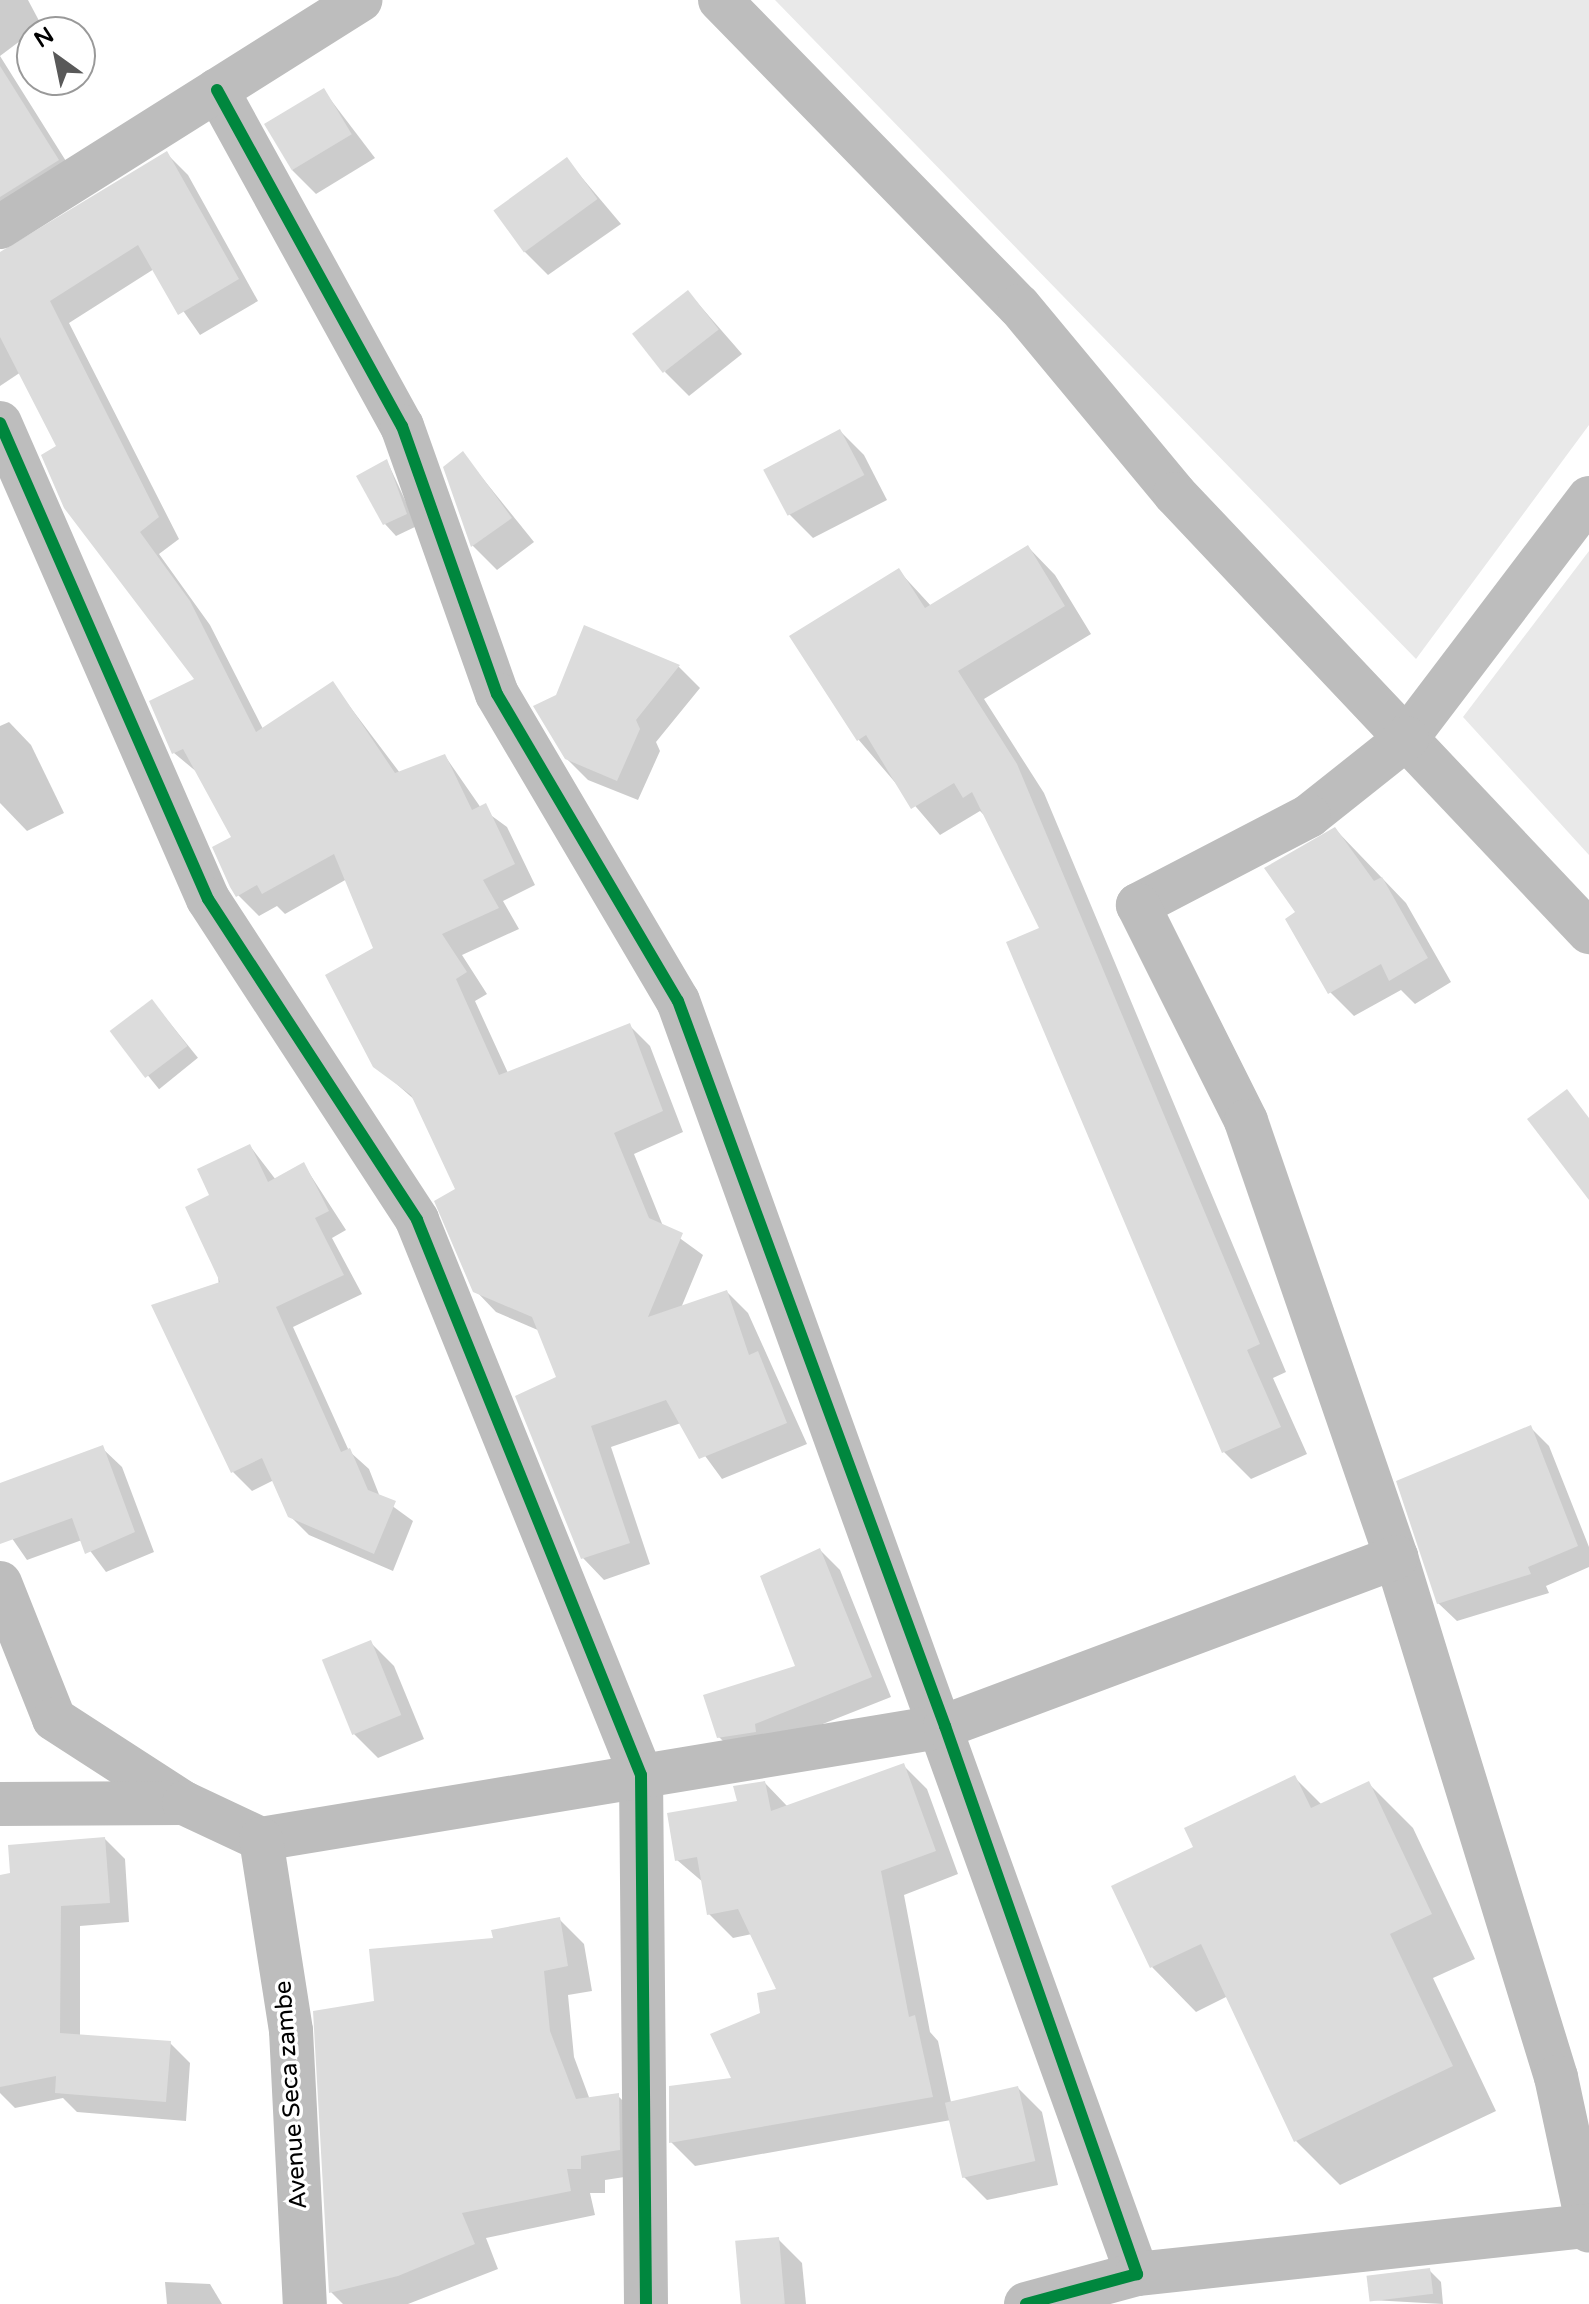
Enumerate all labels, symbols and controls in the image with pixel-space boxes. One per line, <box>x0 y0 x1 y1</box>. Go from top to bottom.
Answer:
north arrow <box>16 16 96 96</box>
text: N <box>30 22 59 53</box>
street label: Avenue Seca zambe <box>269 1980 313 2210</box>

